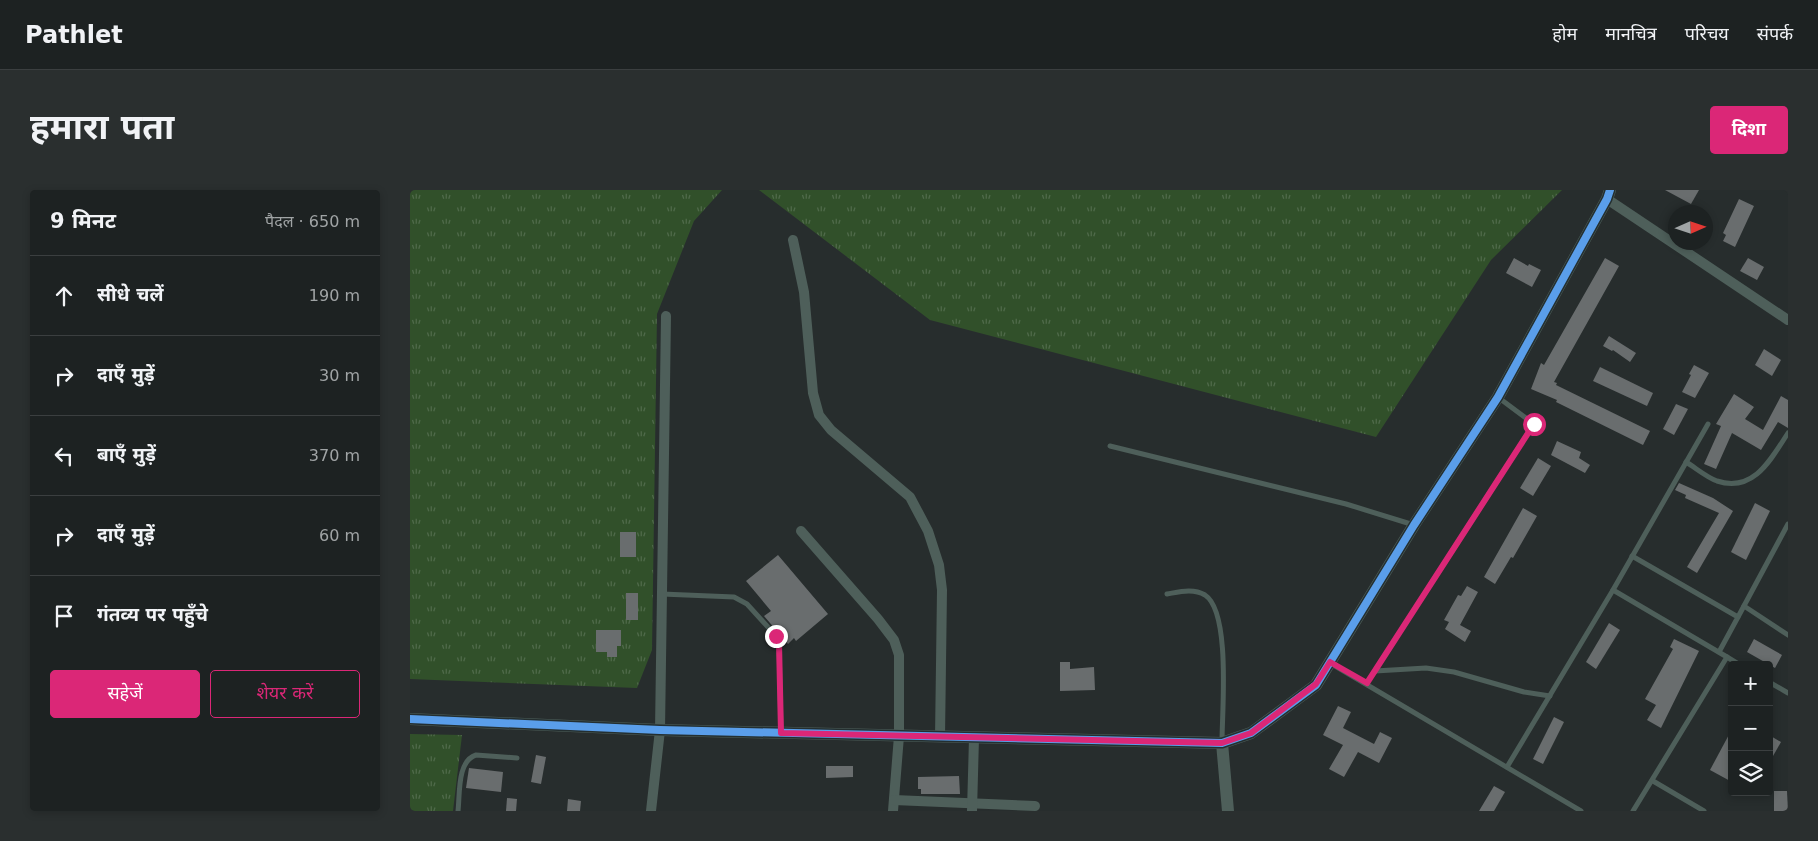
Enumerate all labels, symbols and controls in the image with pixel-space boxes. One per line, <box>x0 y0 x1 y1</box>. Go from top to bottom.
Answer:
text: Pathlet <box>25 21 123 49</box>
text: होम <box>1552 23 1577 44</box>
text: मानचित्र <box>1605 23 1657 44</box>
text: परिचय <box>1685 23 1729 44</box>
text: संपर्क <box>1757 23 1793 44</box>
button: दिशा <box>1710 106 1788 154</box>
text: हमारा पता <box>30 107 174 147</box>
north arrow <box>1668 205 1713 250</box>
text: 9 मिनट <box>50 209 116 233</box>
text: पैदल · 650 m <box>265 212 360 231</box>
icon: ahead <box>50 282 78 310</box>
text: सीधे चलें <box>97 283 164 305</box>
text: 190 m <box>309 286 360 305</box>
icon: right <box>50 362 78 390</box>
text: दाएँ मुड़ें <box>97 363 155 385</box>
text: 30 m <box>319 366 360 385</box>
route start <box>1523 413 1546 436</box>
icon: left <box>50 442 78 470</box>
text: बाएँ मुड़ें <box>97 443 156 465</box>
text: 370 m <box>309 446 360 465</box>
icon: right <box>50 522 78 550</box>
text: दाएँ मुड़ें <box>97 523 155 545</box>
text: 60 m <box>319 526 360 545</box>
icon: arrive <box>50 602 78 630</box>
text: गंतव्य पर पहुँचे <box>97 603 208 625</box>
route end <box>765 625 788 648</box>
map controls <box>1728 661 1773 796</box>
button: + <box>1728 661 1773 706</box>
button: सहेजें <box>50 670 200 718</box>
button: शेयर करें <box>210 670 360 718</box>
button: − <box>1728 706 1773 751</box>
button: layers <box>1728 751 1773 796</box>

